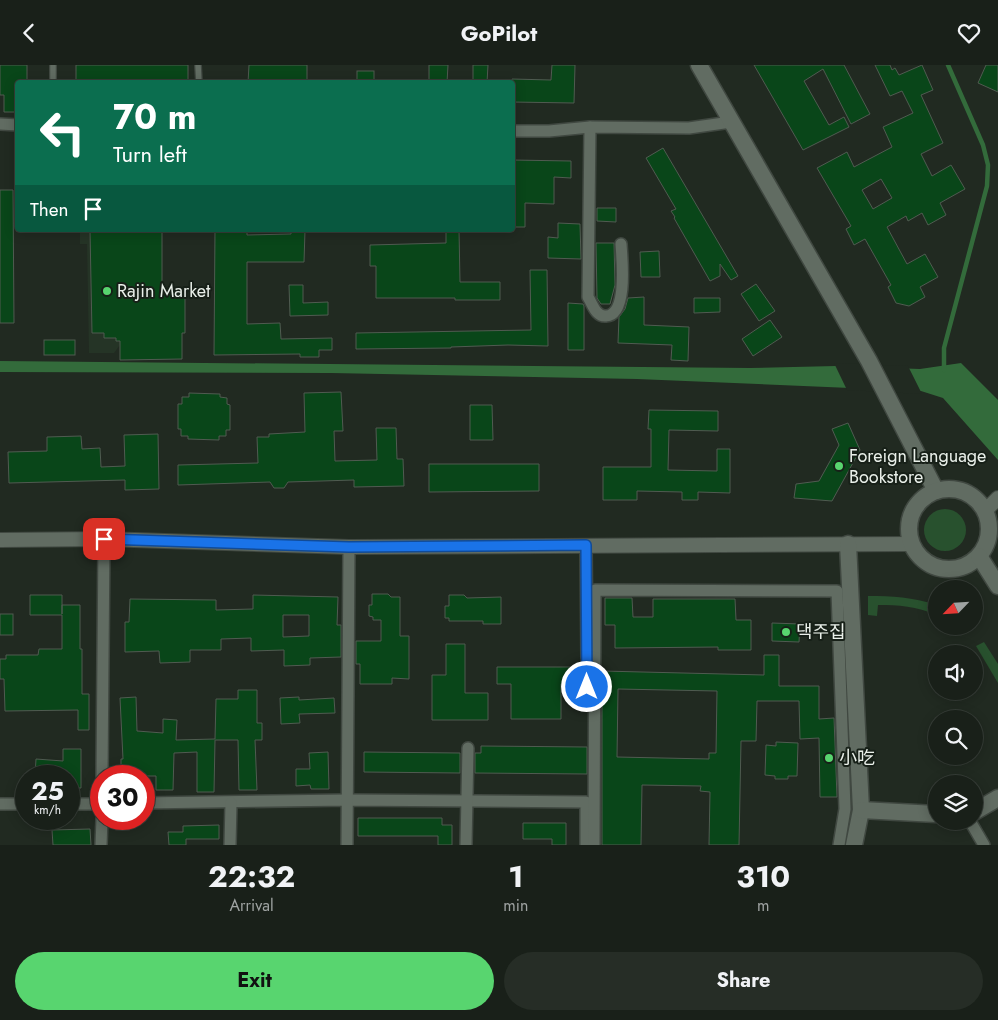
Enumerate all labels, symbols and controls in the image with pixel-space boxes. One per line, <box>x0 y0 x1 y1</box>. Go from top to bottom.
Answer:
text: GoPilot <box>461 17 537 49</box>
icon: back <box>15 19 43 47</box>
icon: heart <box>955 19 983 47</box>
text: 70 m <box>113 92 196 142</box>
icon: left <box>30 100 95 165</box>
text: Turn left <box>113 138 187 170</box>
icon: arrive <box>79 195 107 223</box>
text: Then <box>30 196 69 223</box>
place label: Rajin Market <box>117 278 211 304</box>
marker: Rajin Market <box>101 285 113 297</box>
place label: Foreign Language Bookstore <box>849 443 986 490</box>
marker: Foreign Language Bookstore <box>833 460 845 472</box>
pin <box>83 518 125 560</box>
icon: arrive <box>90 525 118 553</box>
north arrow <box>928 580 982 635</box>
map controls <box>928 580 983 830</box>
place label: 댁주집 <box>796 619 846 645</box>
marker: 댁주집 <box>780 626 792 638</box>
button: sound <box>928 645 983 700</box>
position arrow <box>560 660 612 712</box>
button: search <box>928 710 983 765</box>
place label: 小吃 <box>839 745 875 771</box>
marker: 小吃 <box>823 752 835 764</box>
speed limit sign: 30 <box>90 765 155 830</box>
text: 25 <box>31 773 64 809</box>
button: layers <box>928 775 983 830</box>
text: km/h <box>34 801 61 819</box>
text: 22:32 <box>208 855 295 898</box>
text: 1 <box>508 855 523 898</box>
text: 310 <box>736 855 790 898</box>
text: Arrival <box>230 894 274 917</box>
text: min <box>503 894 528 917</box>
text: m <box>757 894 769 917</box>
button: Exit <box>15 952 494 1010</box>
button: Share <box>504 952 983 1010</box>

